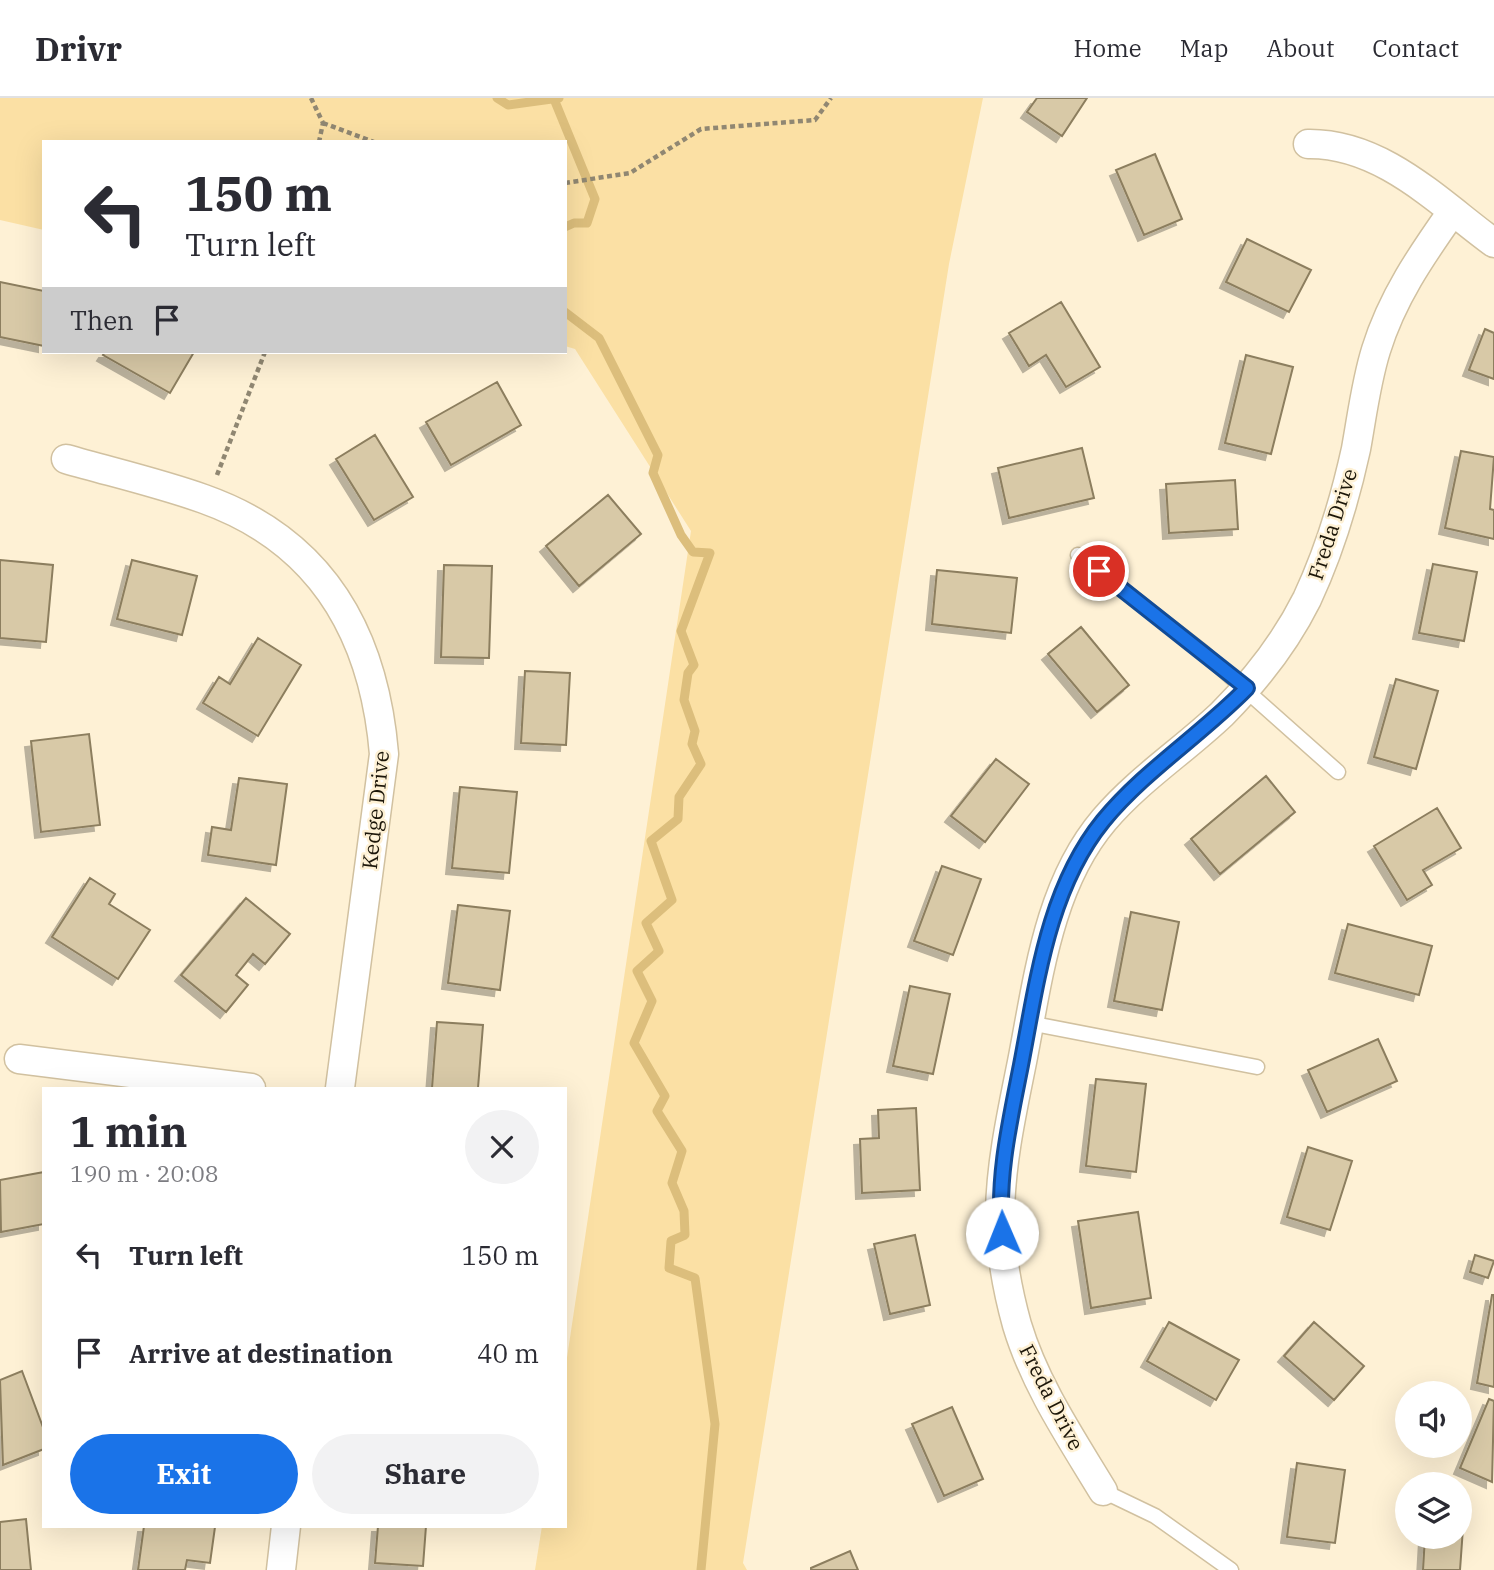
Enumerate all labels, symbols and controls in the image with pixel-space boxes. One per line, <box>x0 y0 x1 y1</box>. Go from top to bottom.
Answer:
text: Drivr <box>35 27 122 70</box>
text: Home <box>1074 32 1142 64</box>
text: Map <box>1180 32 1228 64</box>
text: About <box>1266 32 1334 64</box>
text: Contact <box>1372 32 1459 64</box>
text: 150 m <box>185 161 332 224</box>
icon: left <box>70 168 161 259</box>
text: Turn left <box>185 223 316 265</box>
icon: arrive <box>148 301 186 339</box>
text: Then <box>70 303 134 337</box>
street label: Freda Drive <box>1301 465 1363 583</box>
pin <box>1069 541 1129 601</box>
icon: arrive <box>1080 552 1118 590</box>
street label: Kedge Drive <box>355 749 395 871</box>
text: 1 min <box>70 1104 188 1159</box>
button: close <box>465 1110 539 1184</box>
text: 190 m · 20:08 <box>70 1158 219 1188</box>
position arrow <box>965 1196 1039 1270</box>
icon: left <box>70 1236 108 1274</box>
text: Turn left <box>129 1238 243 1272</box>
text: 150 m <box>461 1238 539 1272</box>
icon: arrive <box>70 1334 108 1372</box>
text: Arrive at destination <box>129 1336 393 1370</box>
text: 40 m <box>477 1336 539 1370</box>
street label: Freda Drive <box>1013 1339 1091 1455</box>
map controls <box>1395 1381 1472 1549</box>
button: sound <box>1395 1381 1472 1458</box>
button: Exit <box>70 1434 298 1514</box>
button: Share <box>312 1434 539 1514</box>
button: layers <box>1395 1472 1472 1549</box>

